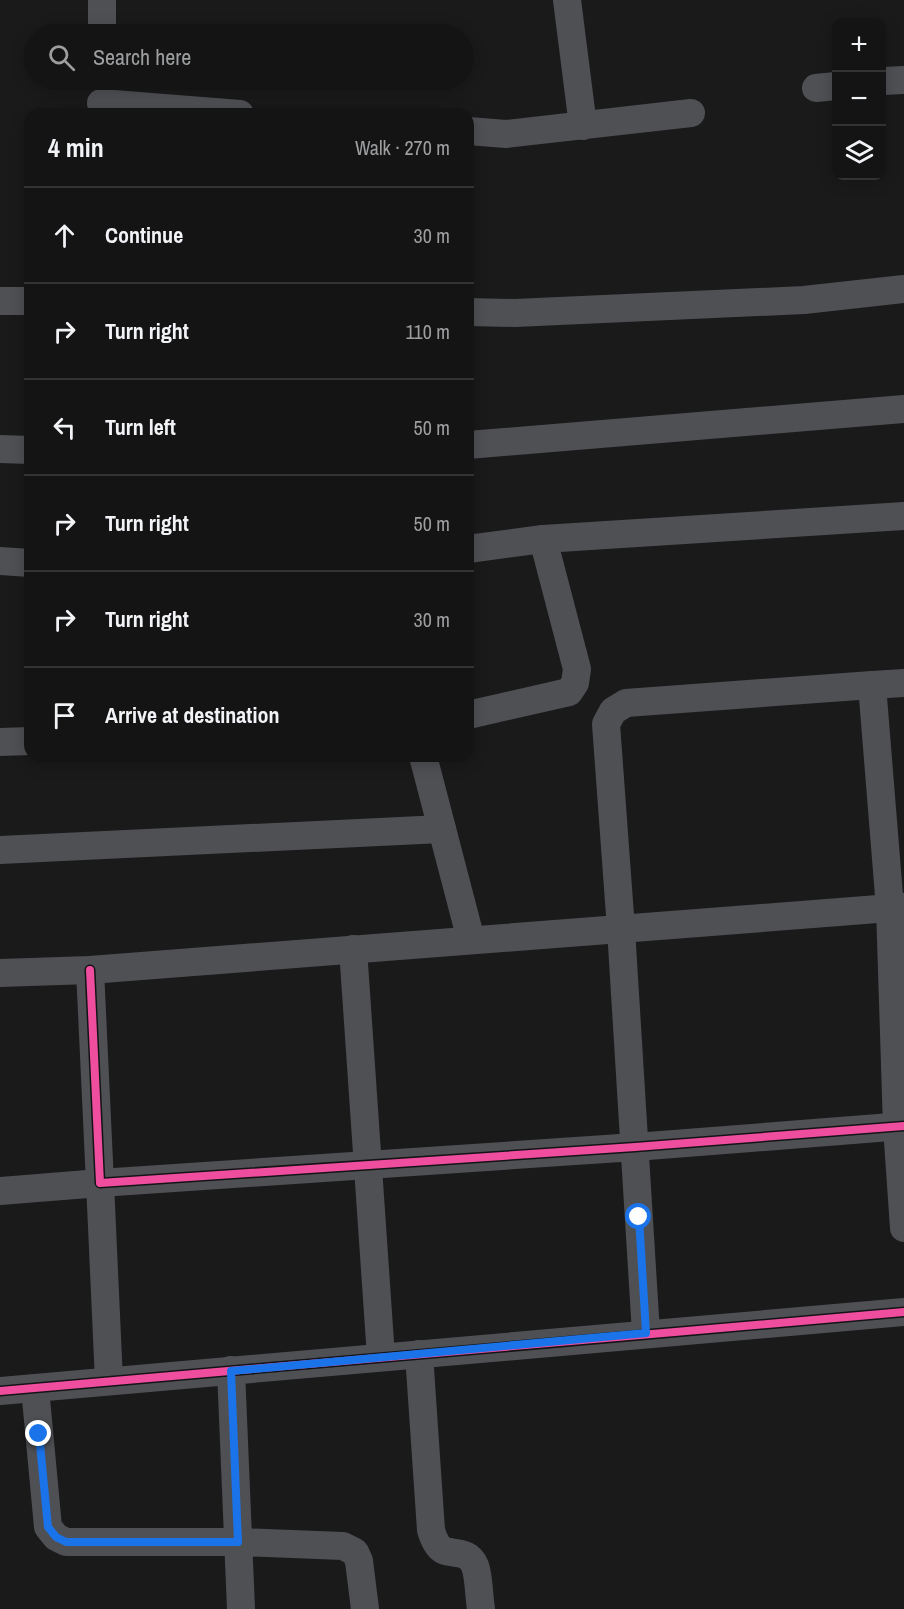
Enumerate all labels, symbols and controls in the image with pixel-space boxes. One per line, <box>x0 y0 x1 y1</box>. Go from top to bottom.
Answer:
map controls <box>832 18 886 180</box>
button: + <box>832 18 886 72</box>
search box <box>24 24 474 90</box>
icon: search <box>45 41 78 74</box>
text: Search here <box>93 42 191 72</box>
button: − <box>832 72 886 126</box>
button: layers <box>832 126 886 180</box>
text: 4 min <box>48 130 104 165</box>
text: Walk · 270 m <box>355 134 450 161</box>
icon: ahead <box>48 219 81 252</box>
text: Continue <box>105 220 183 250</box>
text: 30 m <box>414 222 450 249</box>
icon: right <box>48 315 81 348</box>
text: Turn right <box>105 316 189 346</box>
text: 110 m <box>406 318 450 345</box>
icon: left <box>48 411 81 444</box>
text: Turn left <box>105 412 176 442</box>
text: 50 m <box>414 414 450 441</box>
icon: right <box>48 507 81 540</box>
text: Turn right <box>105 508 189 538</box>
text: 50 m <box>414 510 450 537</box>
icon: right <box>48 603 81 636</box>
text: Turn right <box>105 604 189 634</box>
text: 30 m <box>414 606 450 633</box>
icon: arrive <box>48 699 81 732</box>
text: Arrive at destination <box>105 700 279 730</box>
route start <box>625 1203 651 1229</box>
route end <box>25 1420 51 1446</box>

